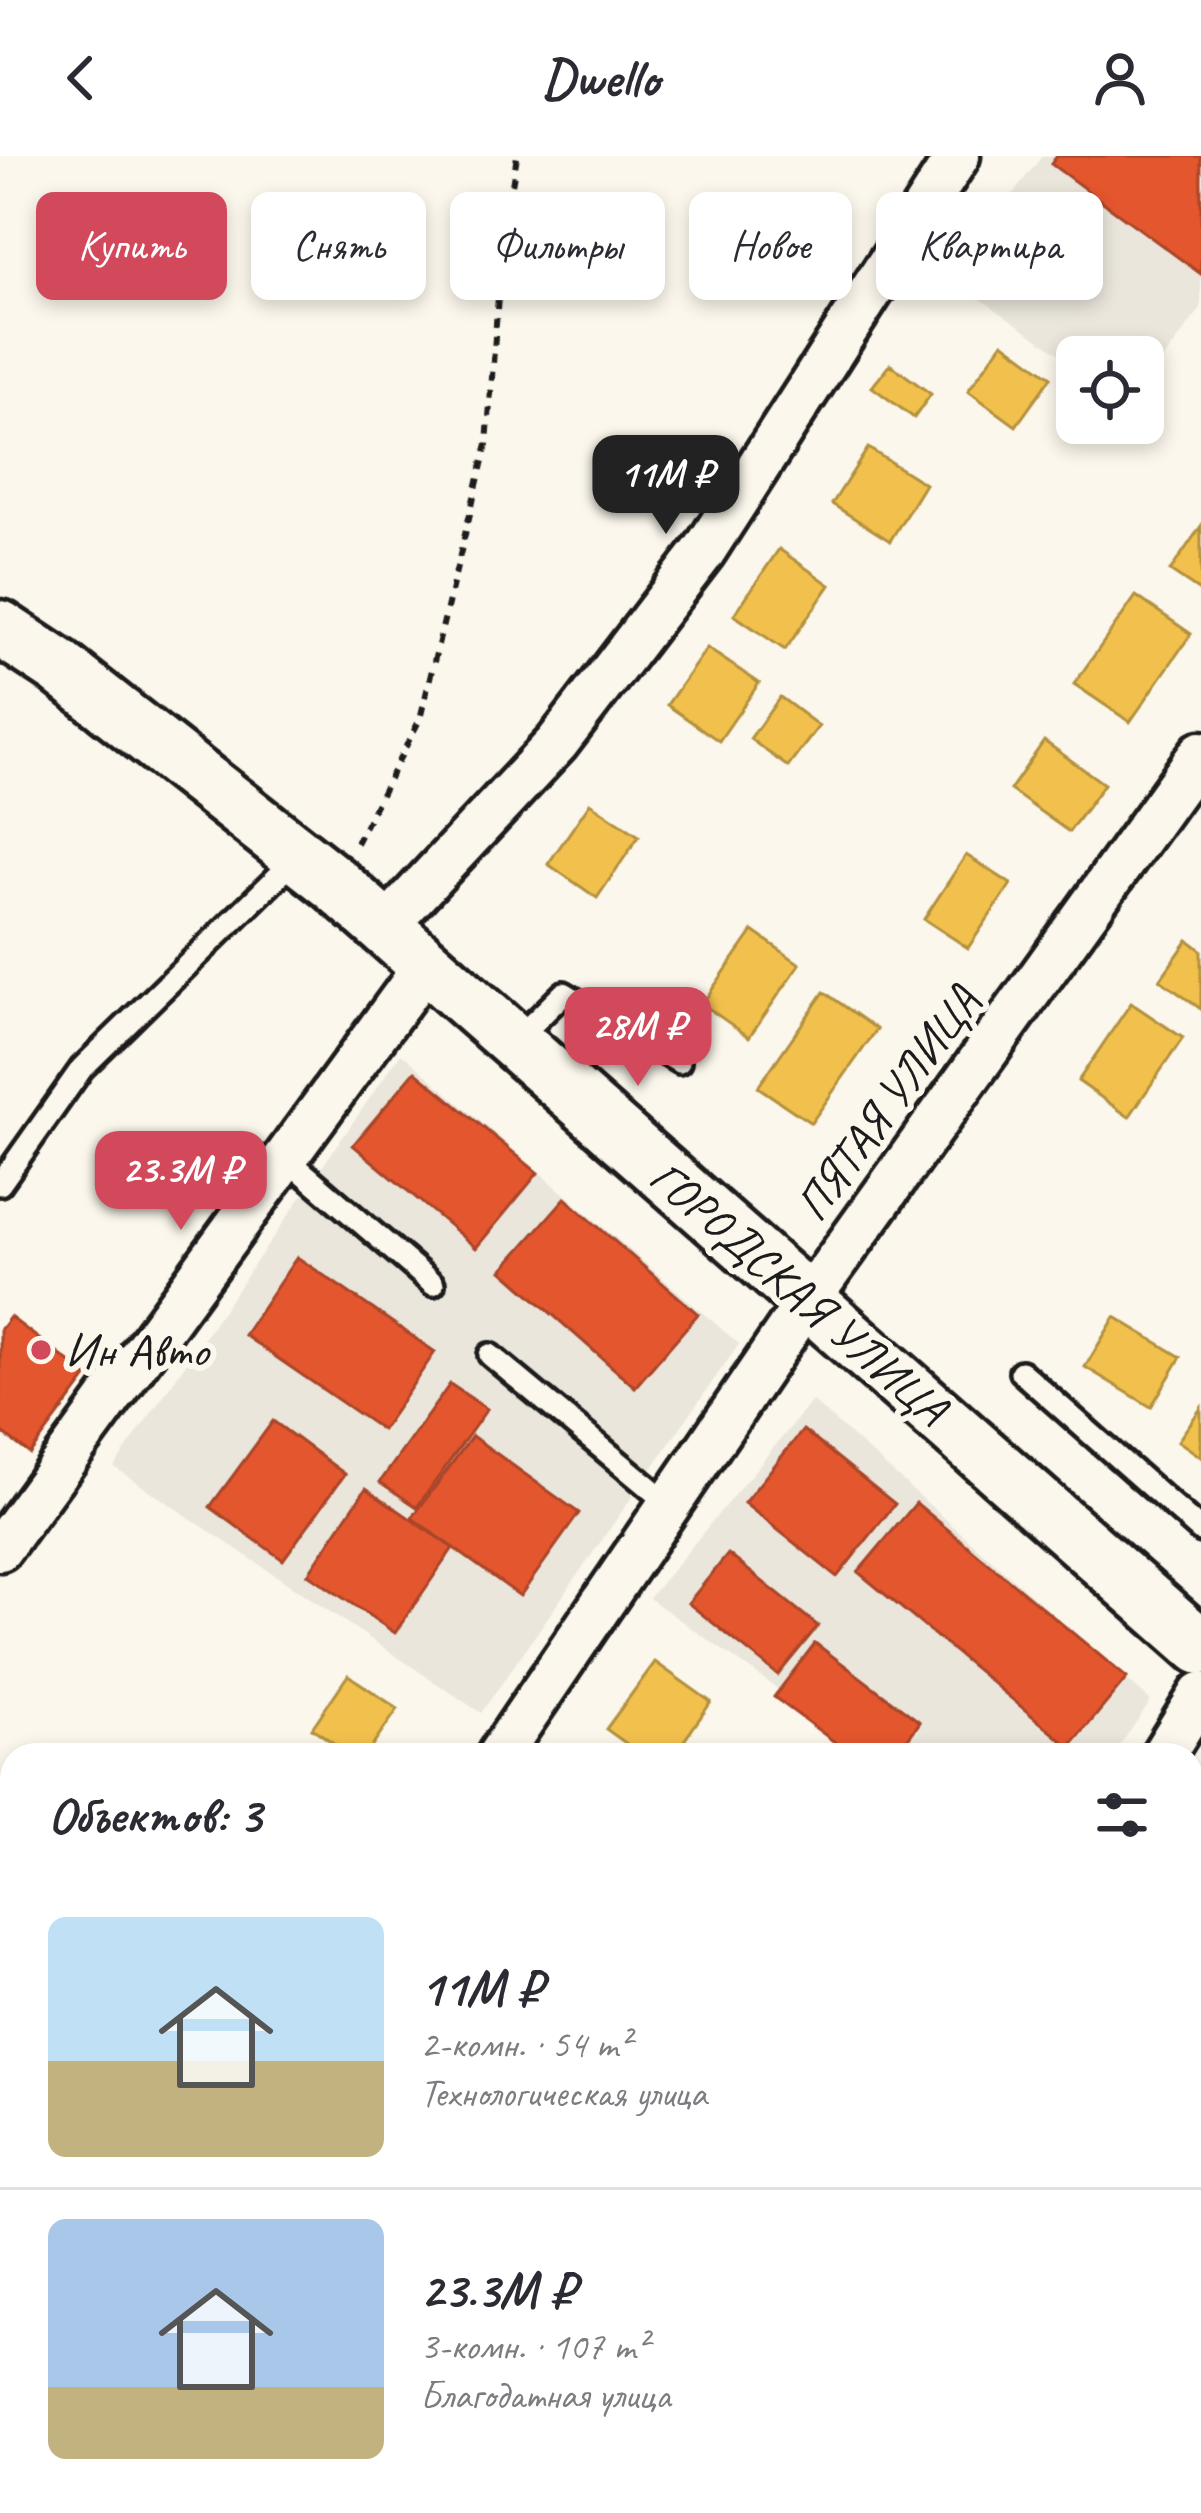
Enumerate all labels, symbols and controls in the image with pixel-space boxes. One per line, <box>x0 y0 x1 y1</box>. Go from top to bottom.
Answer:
text: Dwello <box>542 44 659 112</box>
icon: back <box>48 45 114 111</box>
icon: person <box>1087 45 1153 111</box>
chip: Купить <box>36 192 227 300</box>
chip: Снять <box>251 192 426 300</box>
chip: Фильтры <box>450 192 665 300</box>
chip: Новое <box>689 192 852 300</box>
chip: Квартира <box>876 192 1103 300</box>
map controls <box>1056 336 1164 444</box>
button: locate <box>1056 336 1164 444</box>
pin: 11M ₽ <box>582 435 750 537</box>
text: 11M ₽ <box>619 449 713 498</box>
street label: ПЯТАЯ УЛИЦА <box>782 973 993 1232</box>
pin: 28M ₽ <box>554 987 722 1089</box>
text: 28M ₽ <box>591 1001 685 1050</box>
pin: 23.3M ₽ <box>70 1131 292 1233</box>
text: 23.3M ₽ <box>122 1145 240 1194</box>
street label: ГОРОДСКАЯ УЛИЦА <box>638 1146 962 1439</box>
place label: Ин Авто <box>65 1320 211 1380</box>
marker: Ин Авто <box>28 1337 54 1363</box>
icon: filters <box>1089 1782 1155 1848</box>
text: Объектов: 3 <box>48 1783 261 1847</box>
text: 11M ₽ <box>420 1956 542 2020</box>
icon: home <box>144 1965 288 2109</box>
text: 2-комн. · 54 m² <box>420 2020 630 2069</box>
text: Технологическая улица <box>420 2069 707 2118</box>
text: 23.3M ₽ <box>420 2258 575 2322</box>
icon: home <box>144 2267 288 2411</box>
text: 3-комн. · 107 m² <box>420 2322 648 2371</box>
text: Благодатная улица <box>420 2371 670 2420</box>

